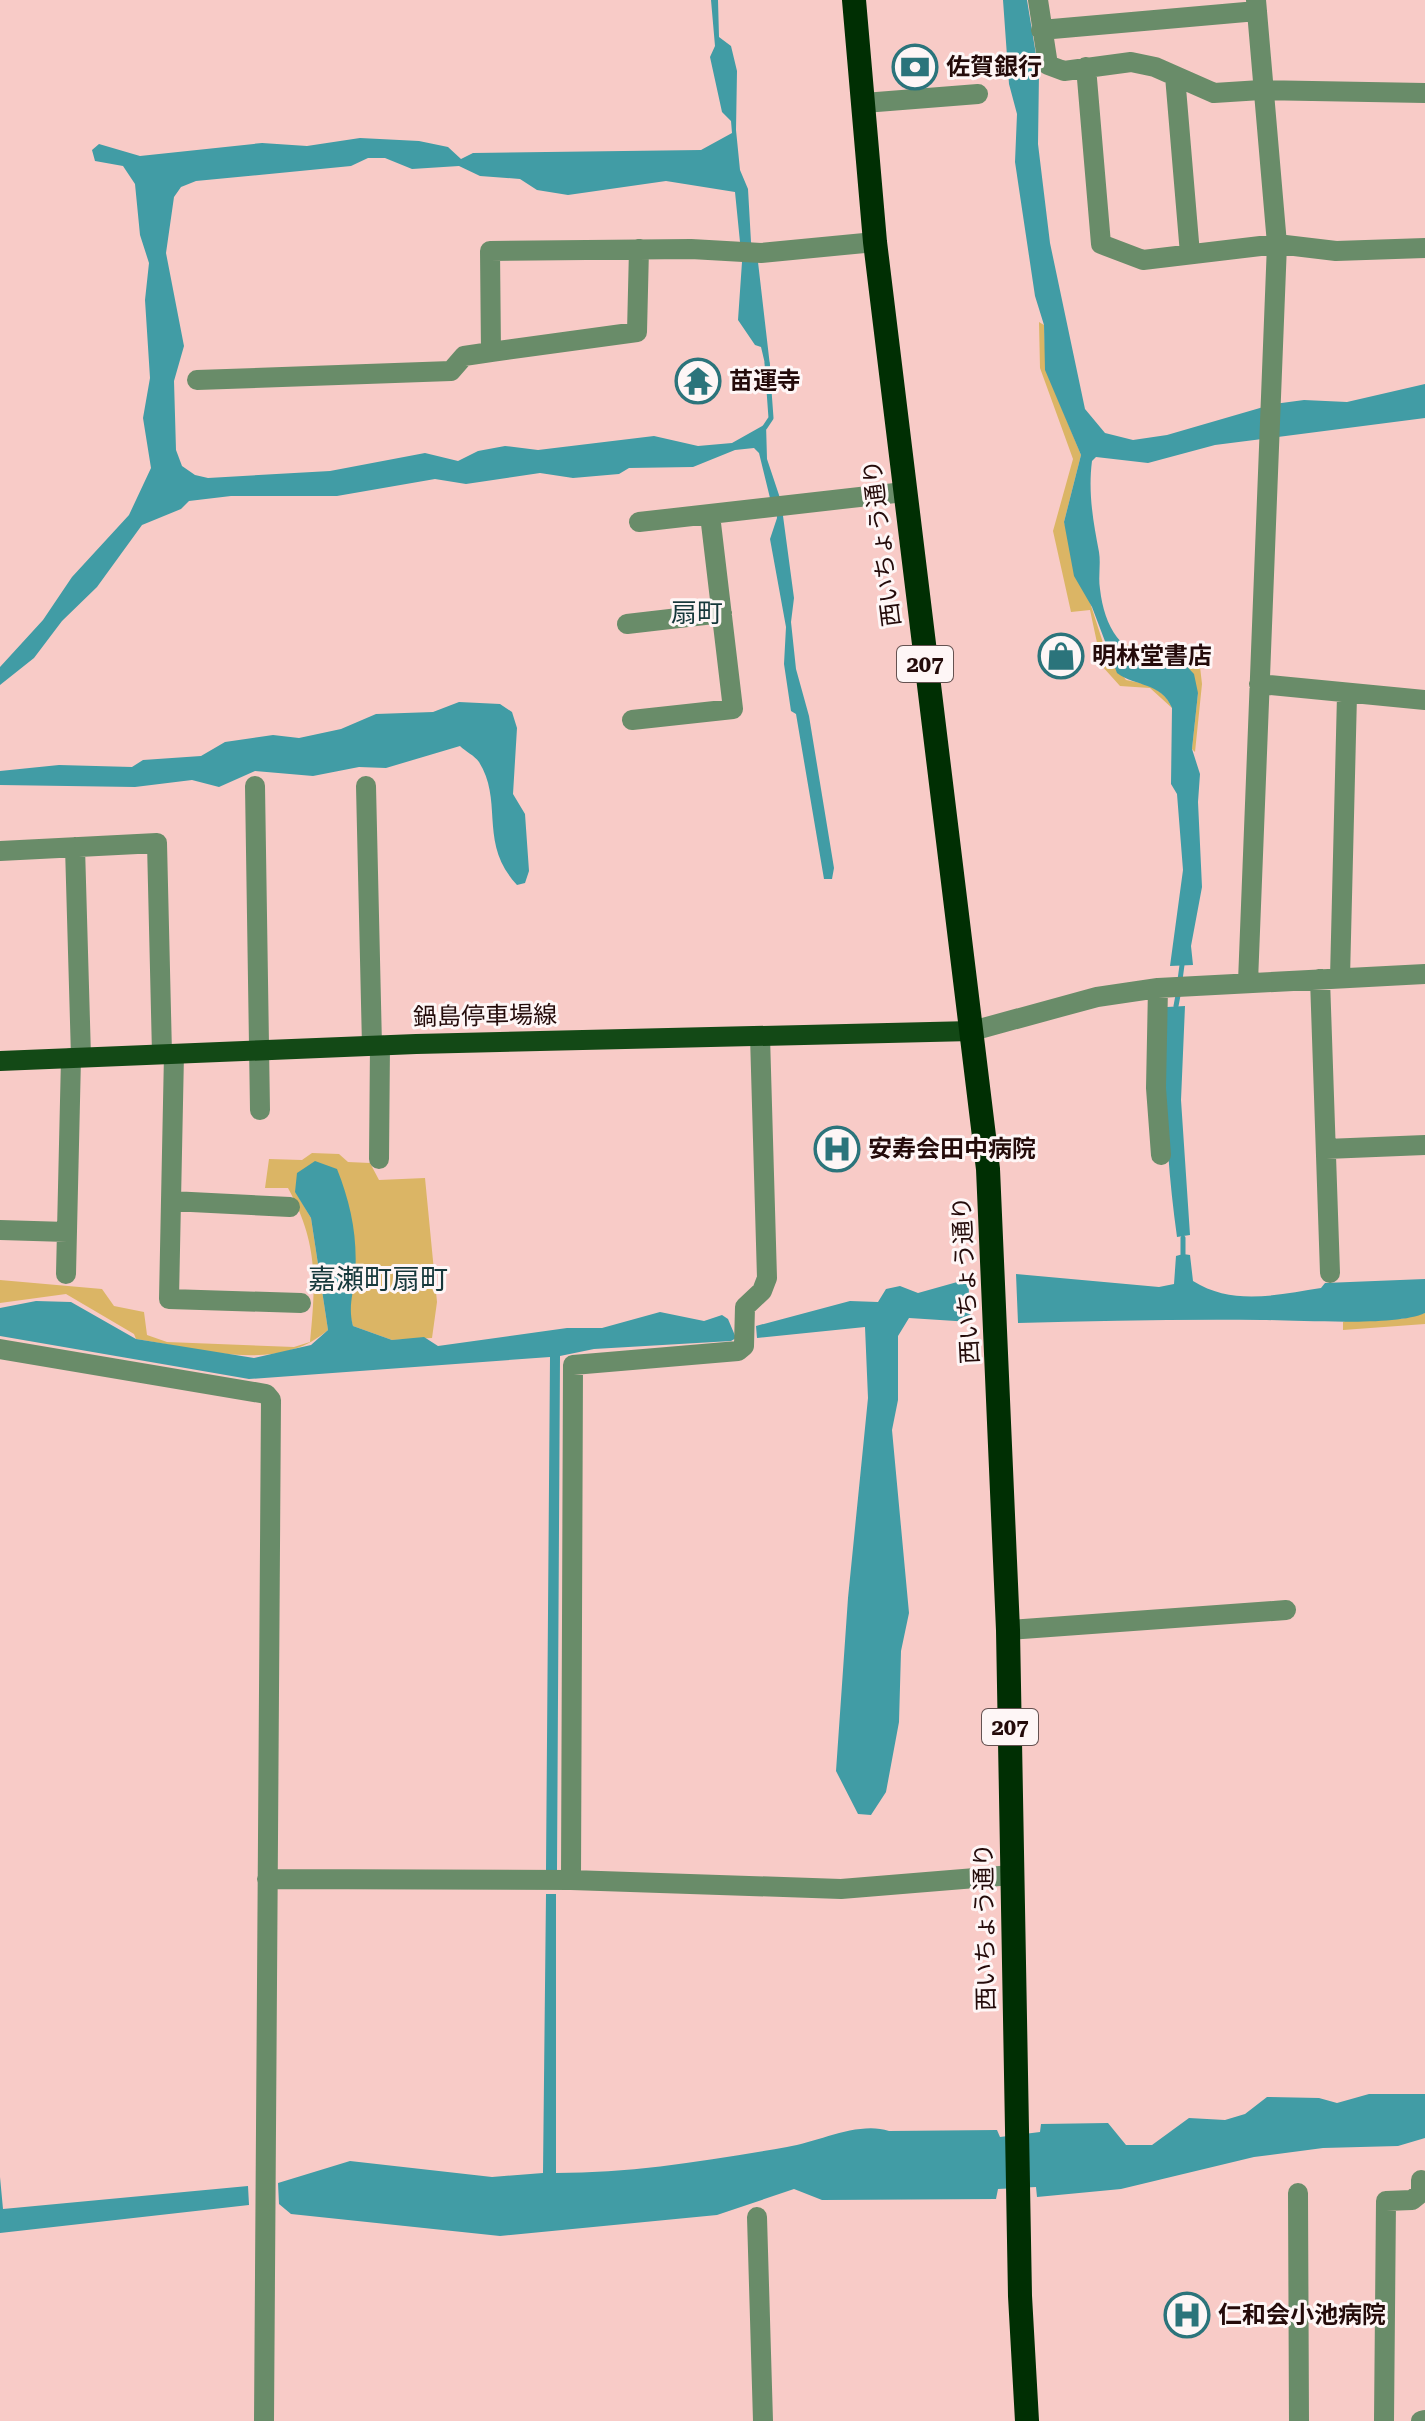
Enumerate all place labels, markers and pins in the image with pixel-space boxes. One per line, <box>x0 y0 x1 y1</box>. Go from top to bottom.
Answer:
bank icon: 佐賀銀行 <box>891 43 939 91</box>
place label: 佐賀銀行 <box>946 53 1042 81</box>
temple icon: 苗運寺 <box>674 357 722 405</box>
place label: 苗運寺 <box>729 367 801 395</box>
shop icon: 明林堂書店 <box>1037 632 1085 680</box>
place label: 明林堂書店 <box>1092 642 1212 670</box>
hospital icon: 安寿会田中病院 <box>813 1125 861 1173</box>
place label: 安寿会田中病院 <box>868 1135 1036 1163</box>
hospital icon: 仁和会小池病院 <box>1163 2291 1211 2339</box>
place label: 仁和会小池病院 <box>1218 2301 1386 2329</box>

